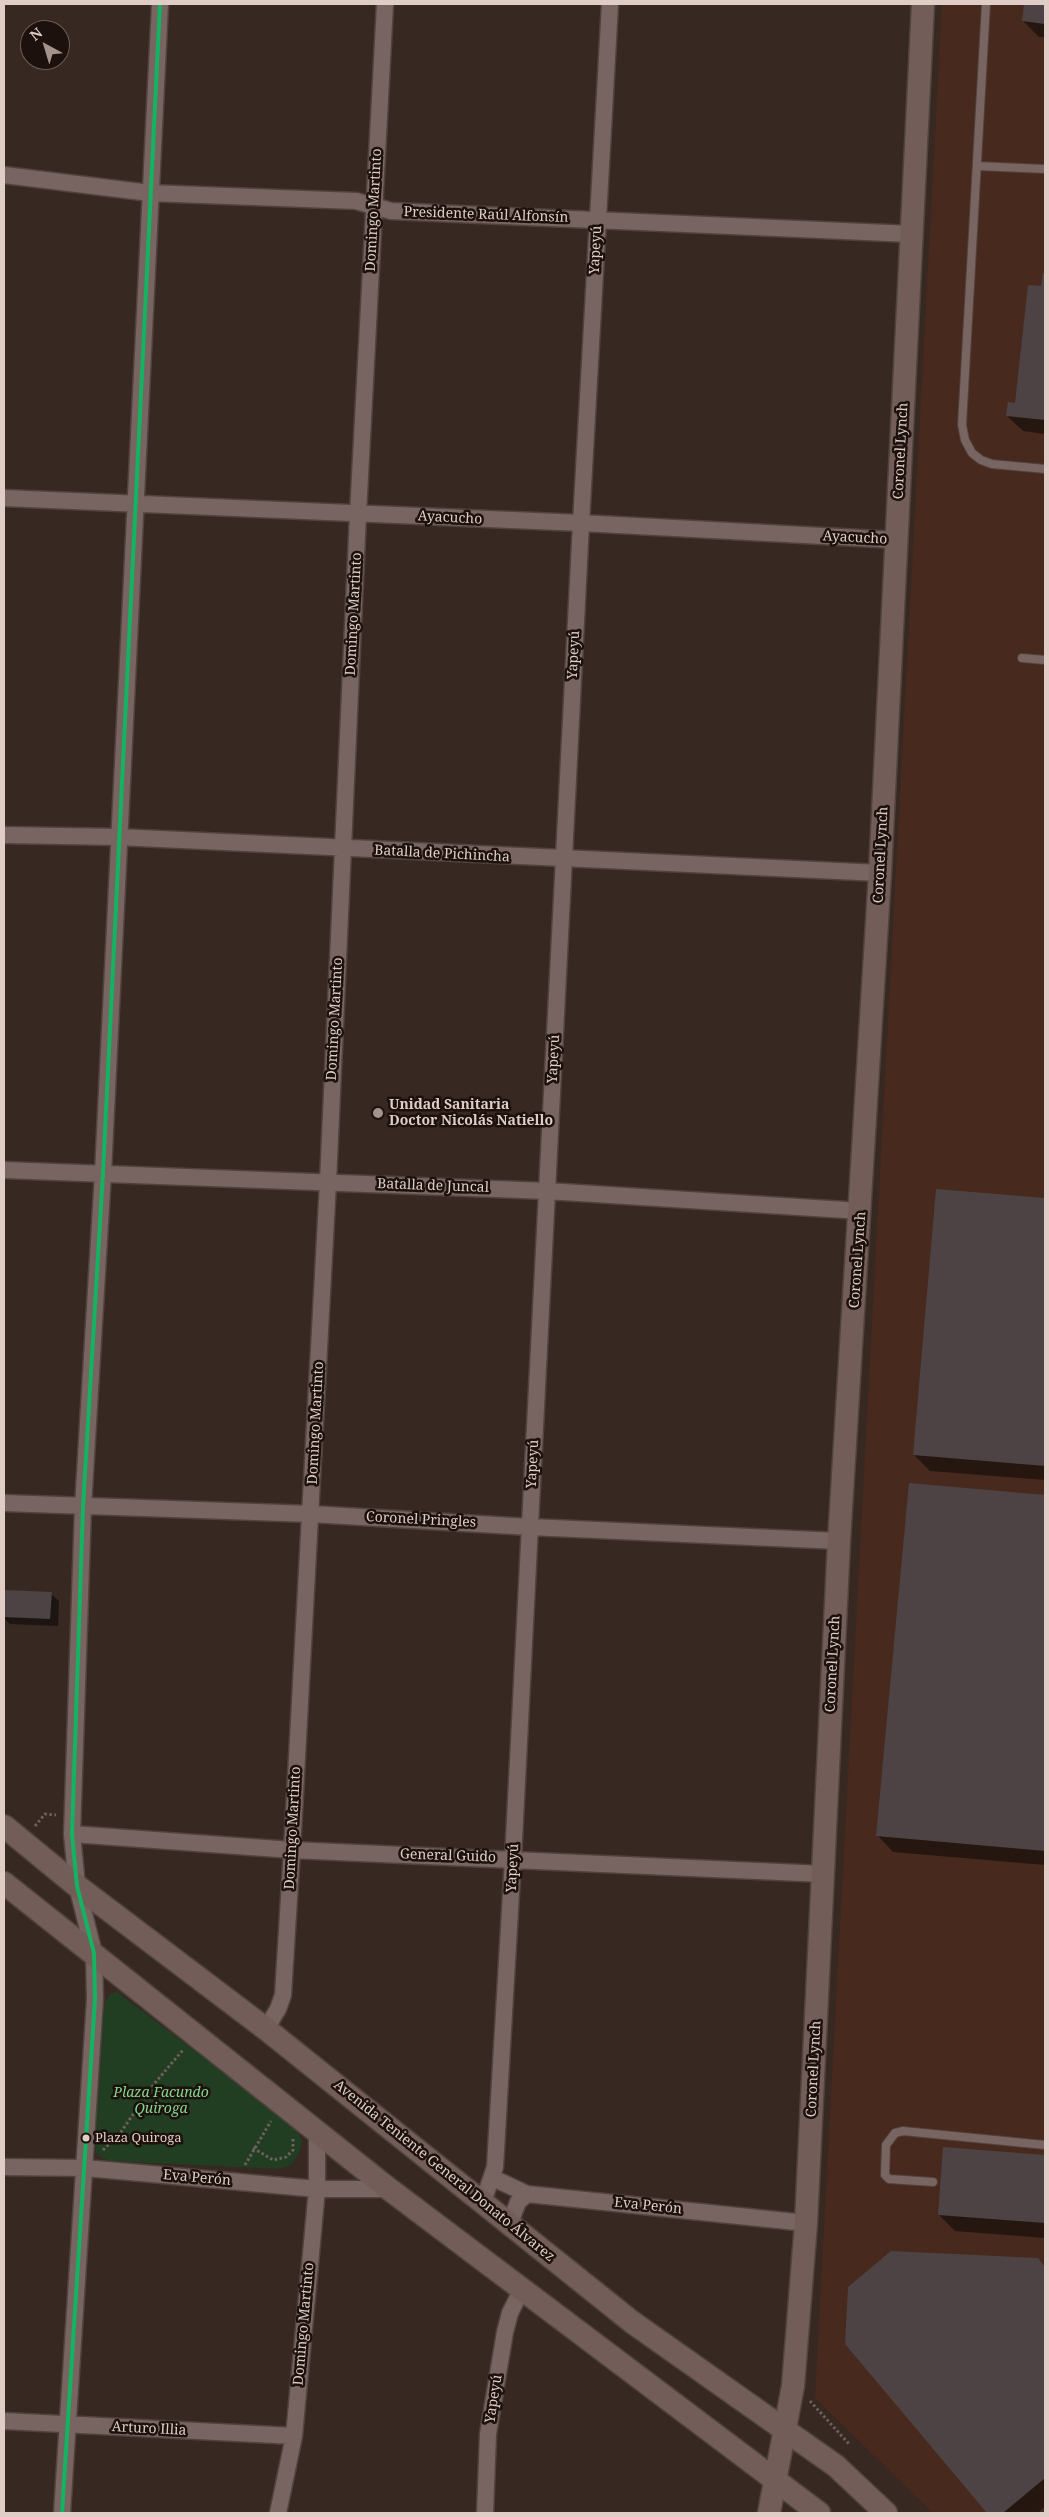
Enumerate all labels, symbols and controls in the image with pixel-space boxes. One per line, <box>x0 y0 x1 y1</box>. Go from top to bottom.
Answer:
north arrow <box>20 20 70 70</box>
text: N <box>26 23 46 45</box>
street label: Domingo Martinto <box>362 148 386 272</box>
street label: Presidente Raúl Alfonsín <box>403 204 569 226</box>
street label: Yapeyú <box>586 225 606 275</box>
street label: Coronel Lynch <box>890 402 912 500</box>
street label: Ayacucho <box>417 508 483 528</box>
street label: Ayacucho <box>822 528 888 548</box>
street label: Domingo Martinto <box>342 552 366 676</box>
street label: Yapeyú <box>564 630 584 680</box>
street label: Coronel Lynch <box>870 806 892 904</box>
street label: Batalla de Pichincha <box>374 842 510 866</box>
street label: Domingo Martinto <box>323 957 347 1081</box>
street label: Yapeyú <box>544 1034 564 1084</box>
place label: Unidad Sanitaria Doctor Nicolás Natiello <box>389 1097 553 1130</box>
marker: Unidad Sanitaria Doctor Nicolás Natiello <box>371 1106 385 1120</box>
street label: Batalla de Juncal <box>377 1176 489 1196</box>
street label: Coronel Lynch <box>846 1211 870 1309</box>
street label: Domingo Martinto <box>304 1361 328 1485</box>
street label: Yapeyú <box>523 1439 543 1489</box>
street label: Coronel Pringles <box>366 1509 476 1531</box>
street label: Coronel Lynch <box>822 1615 844 1713</box>
street label: Domingo Martinto <box>281 1766 305 1890</box>
street label: Yapeyú <box>503 1843 523 1893</box>
street label: General Guido <box>400 1846 496 1866</box>
street label: Coronel Lynch <box>803 2020 825 2118</box>
street label: Avenida Teniente General Donato Álvarez <box>330 2077 558 2265</box>
park label: Plaza Facundo Quiroga <box>113 2085 209 2118</box>
place label: Plaza Quiroga <box>95 2130 182 2146</box>
marker: Plaza Quiroga <box>81 2133 91 2143</box>
street label: Eva Perón <box>162 2167 232 2189</box>
street label: Eva Perón <box>613 2194 683 2218</box>
street label: Domingo Martinto <box>290 2262 318 2386</box>
street label: Yapeyú <box>482 2374 506 2424</box>
street label: Arturo Illia <box>111 2419 187 2439</box>

